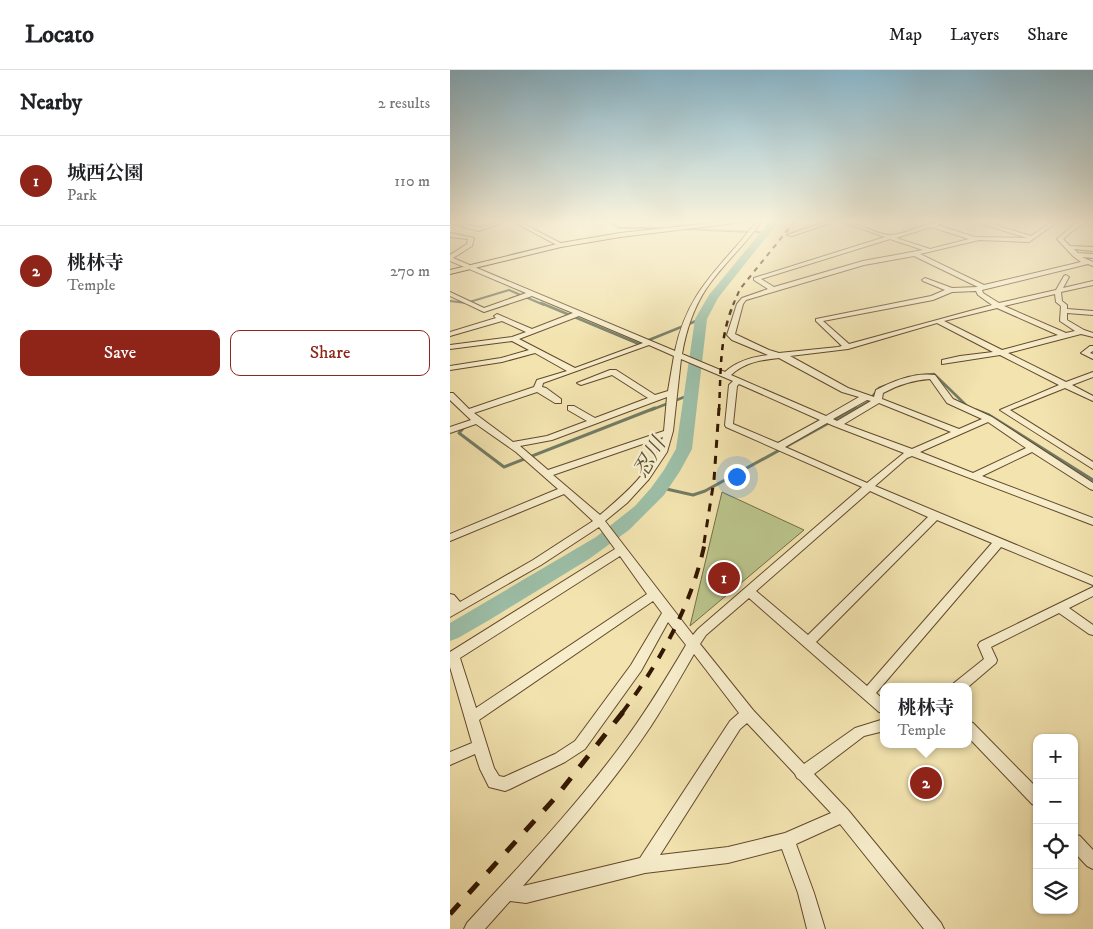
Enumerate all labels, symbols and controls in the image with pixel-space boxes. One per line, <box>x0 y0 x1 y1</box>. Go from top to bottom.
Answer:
text: Locato <box>25 20 94 50</box>
text: Map <box>889 24 922 46</box>
text: Layers <box>950 24 999 46</box>
text: Share <box>1027 24 1068 46</box>
text: Nearby <box>20 90 82 116</box>
text: 2 results <box>378 93 430 113</box>
text: 城西公園 <box>67 162 143 185</box>
text: 1 <box>33 171 39 191</box>
text: 110 m <box>394 171 430 191</box>
text: Park <box>67 185 97 205</box>
text: 桃林寺 <box>67 252 124 275</box>
text: 2 <box>32 261 40 281</box>
text: 270 m <box>390 261 430 281</box>
text: Temple <box>67 275 115 295</box>
button: Save <box>20 330 220 376</box>
button: Share <box>230 330 430 376</box>
water label: 忍川 <box>628 432 673 483</box>
your location <box>724 464 750 490</box>
pin: 1 <box>708 559 740 597</box>
popup <box>880 683 972 748</box>
text: 桃林寺 <box>897 697 955 720</box>
text: Temple <box>897 720 946 740</box>
map controls <box>1033 734 1078 914</box>
button: + <box>1033 734 1078 779</box>
pin: 2 <box>910 764 942 802</box>
button: − <box>1033 779 1078 824</box>
button: locate <box>1033 824 1078 869</box>
button: layers <box>1033 869 1078 914</box>

